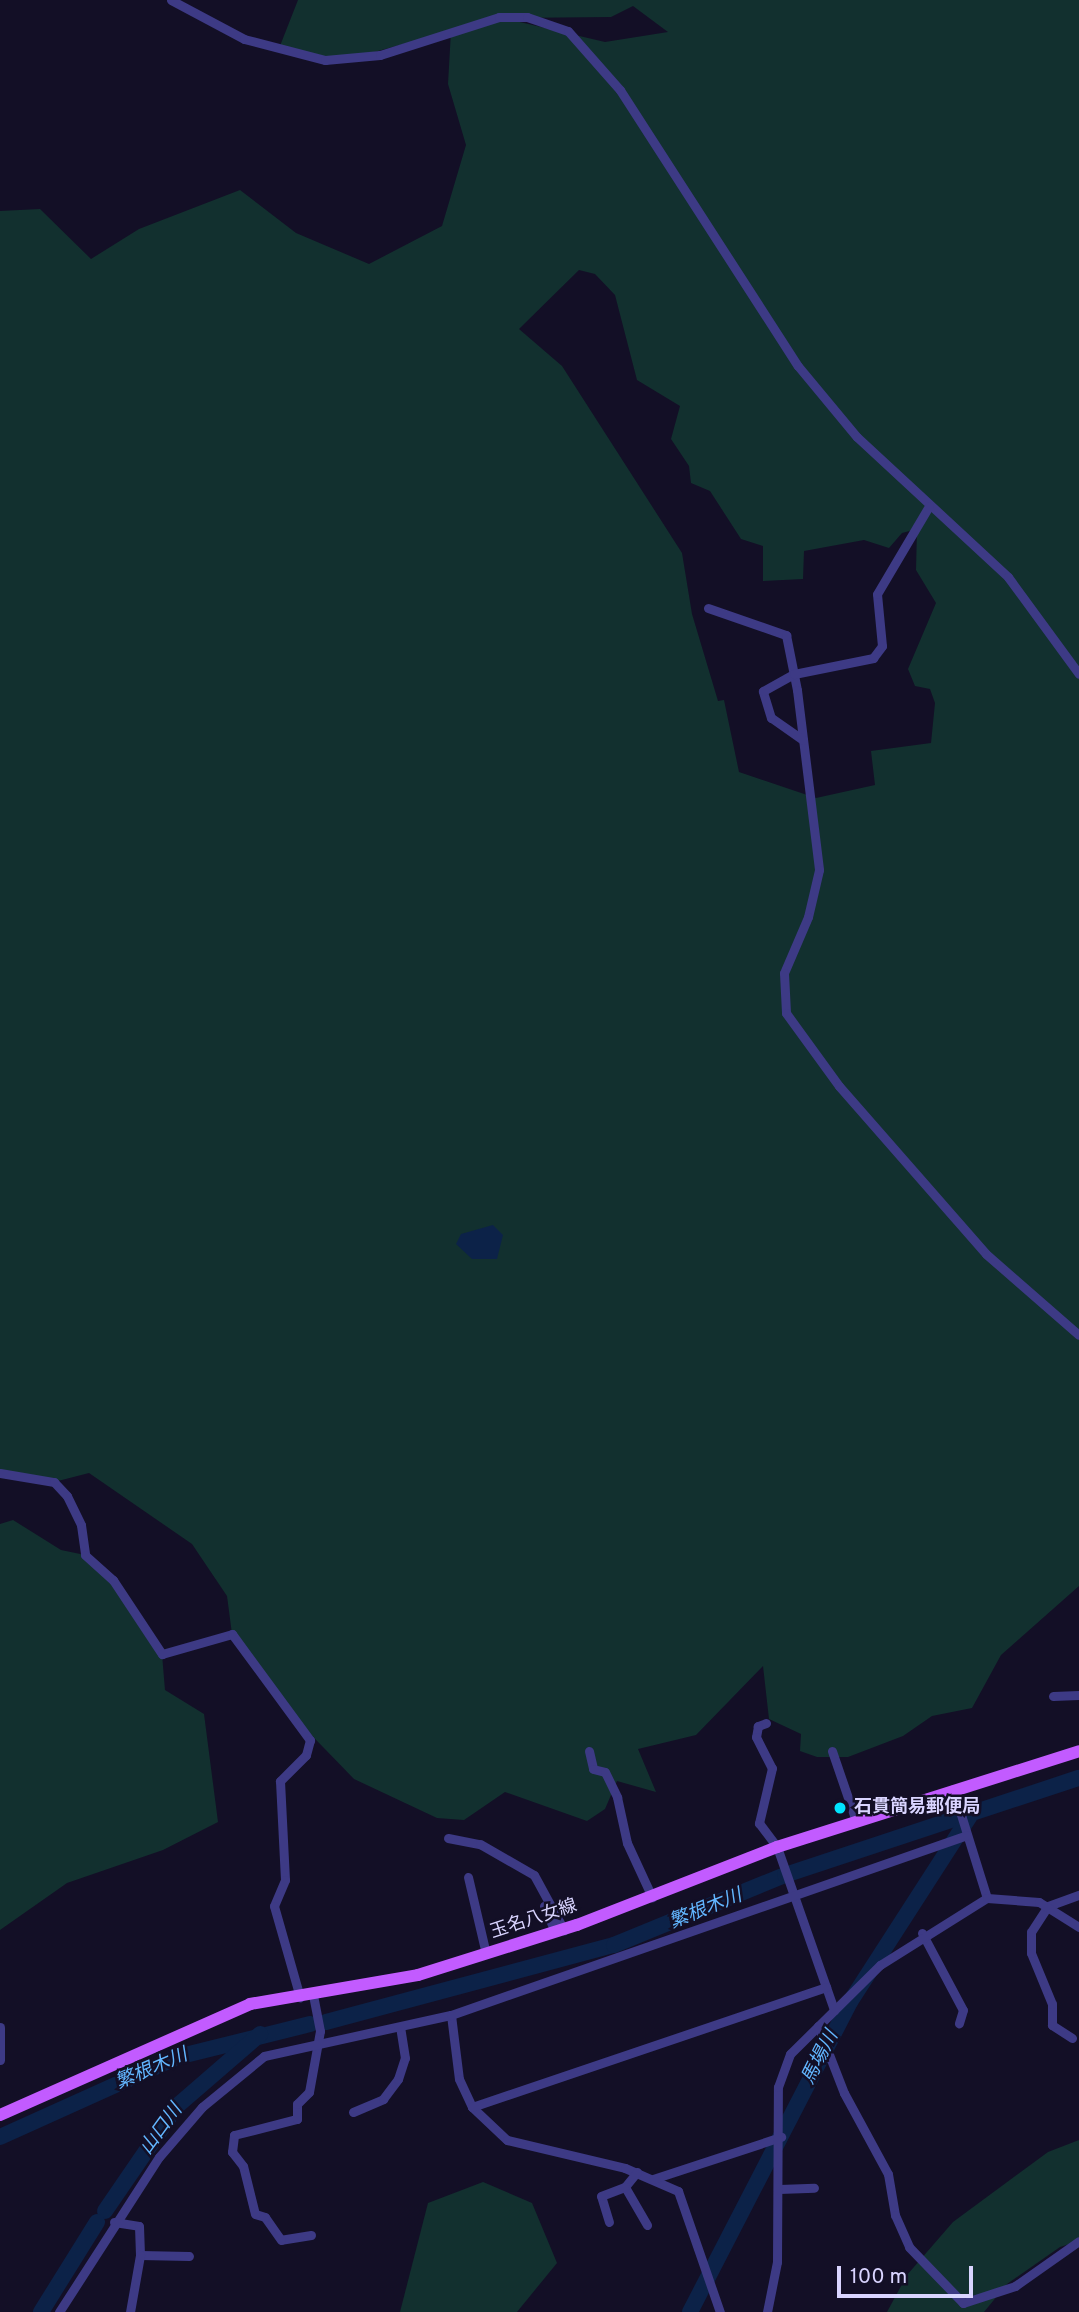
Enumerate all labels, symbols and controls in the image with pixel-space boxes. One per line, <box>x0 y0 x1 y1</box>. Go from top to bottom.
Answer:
place label: 石貫簡易郵便局 <box>854 1797 980 1819</box>
marker: 石貫簡易郵便局 <box>832 1800 848 1816</box>
water label: 繁根木川 <box>666 1885 746 1935</box>
street label: 玉名八女線 <box>488 1896 580 1944</box>
water label: 馬場川 <box>798 2027 844 2089</box>
water label: 繁根木川 <box>113 2045 191 2095</box>
water label: 山口川 <box>136 2100 188 2160</box>
scale bar <box>841 2252 978 2296</box>
text: 100 m <box>850 2264 907 2291</box>

